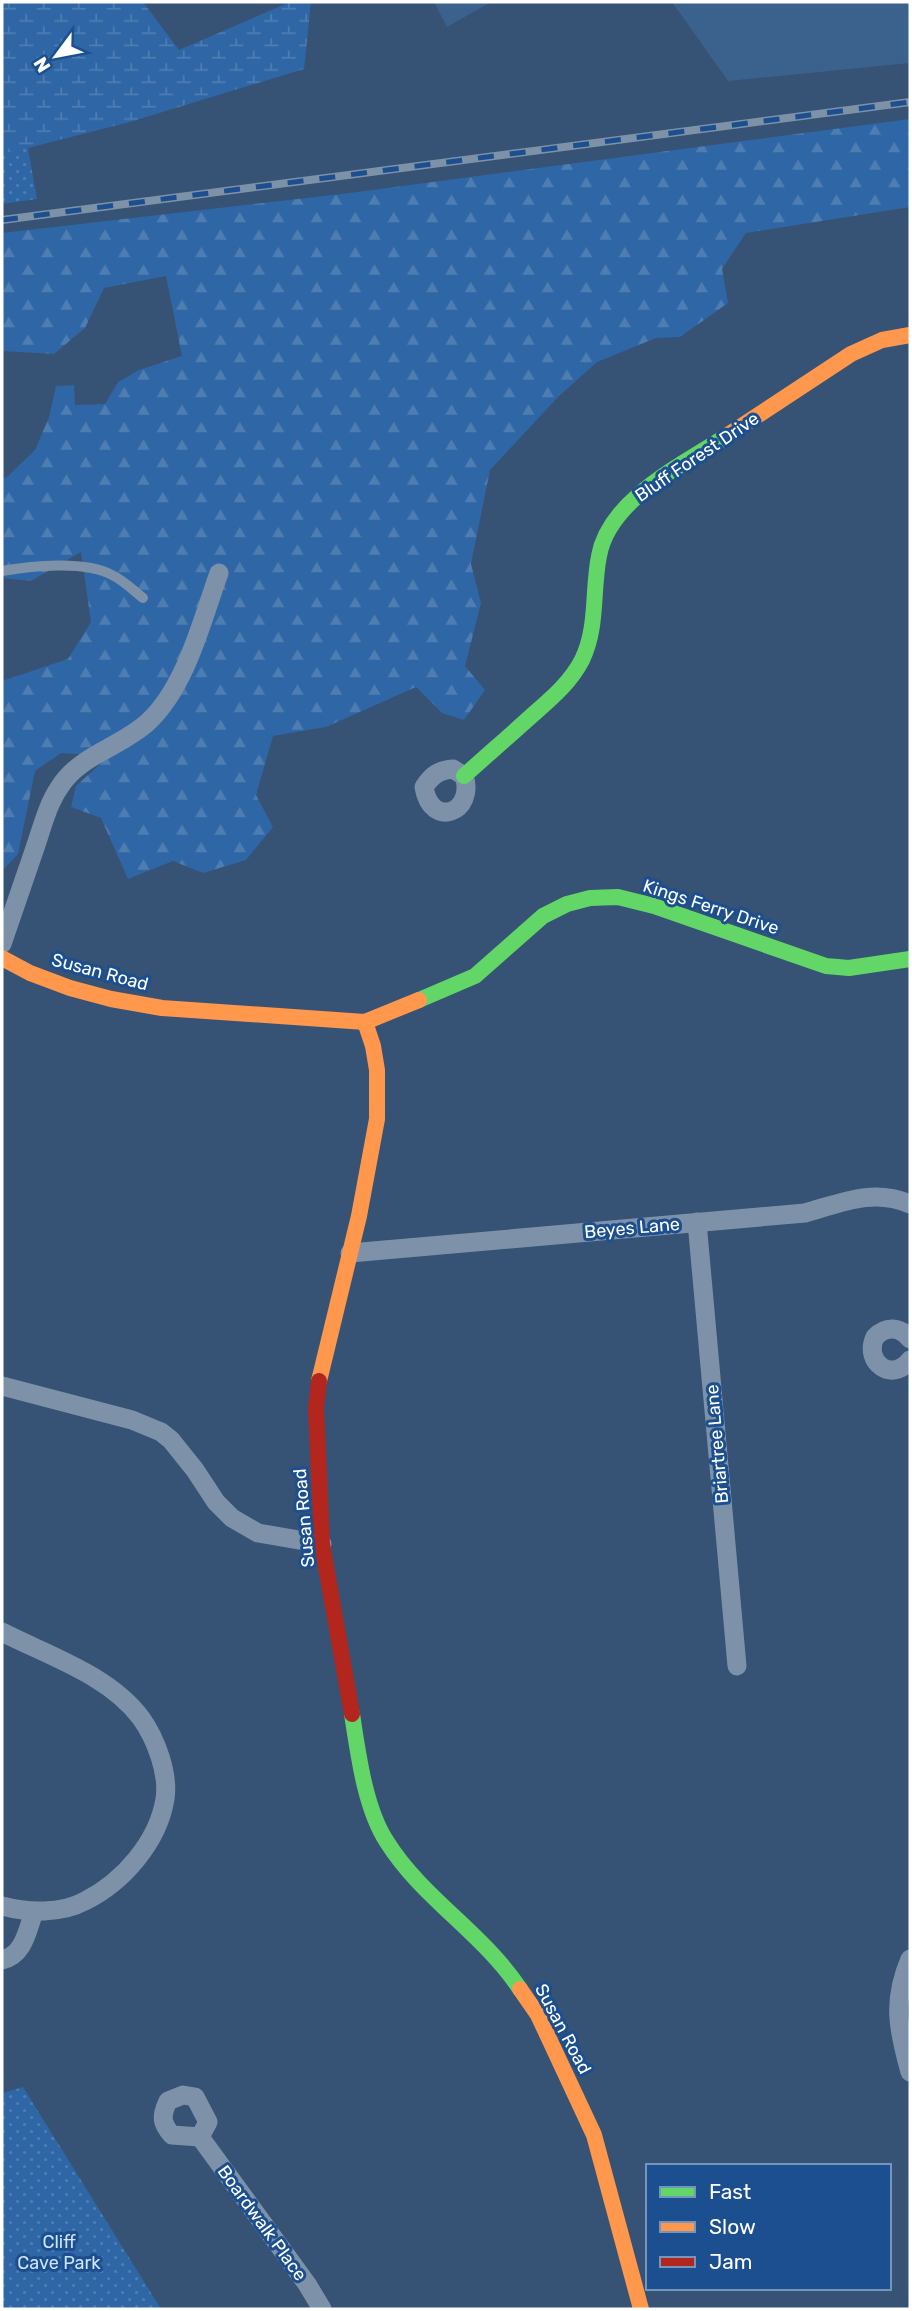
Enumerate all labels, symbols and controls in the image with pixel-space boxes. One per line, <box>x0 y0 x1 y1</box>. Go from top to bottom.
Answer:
north arrow <box>21 21 91 91</box>
text: N <box>29 53 55 77</box>
street label: Bluff Forest Drive <box>631 407 763 507</box>
street label: Kings Ferry Drive <box>640 875 782 939</box>
street label: Susan Road <box>49 949 151 995</box>
street label: Beyes Lane <box>583 1213 681 1243</box>
street label: Briartree Lane <box>701 1384 733 1504</box>
street label: Susan Road <box>289 1468 319 1568</box>
street label: Susan Road <box>530 1980 596 2078</box>
street label: Boardwalk Place <box>213 2161 311 2285</box>
legend <box>646 2164 891 2290</box>
text: Fast <box>709 2179 751 2204</box>
text: Slow <box>709 2214 756 2239</box>
park label: Cliff Cave Park <box>17 2231 101 2274</box>
text: Jam <box>709 2249 753 2274</box>

